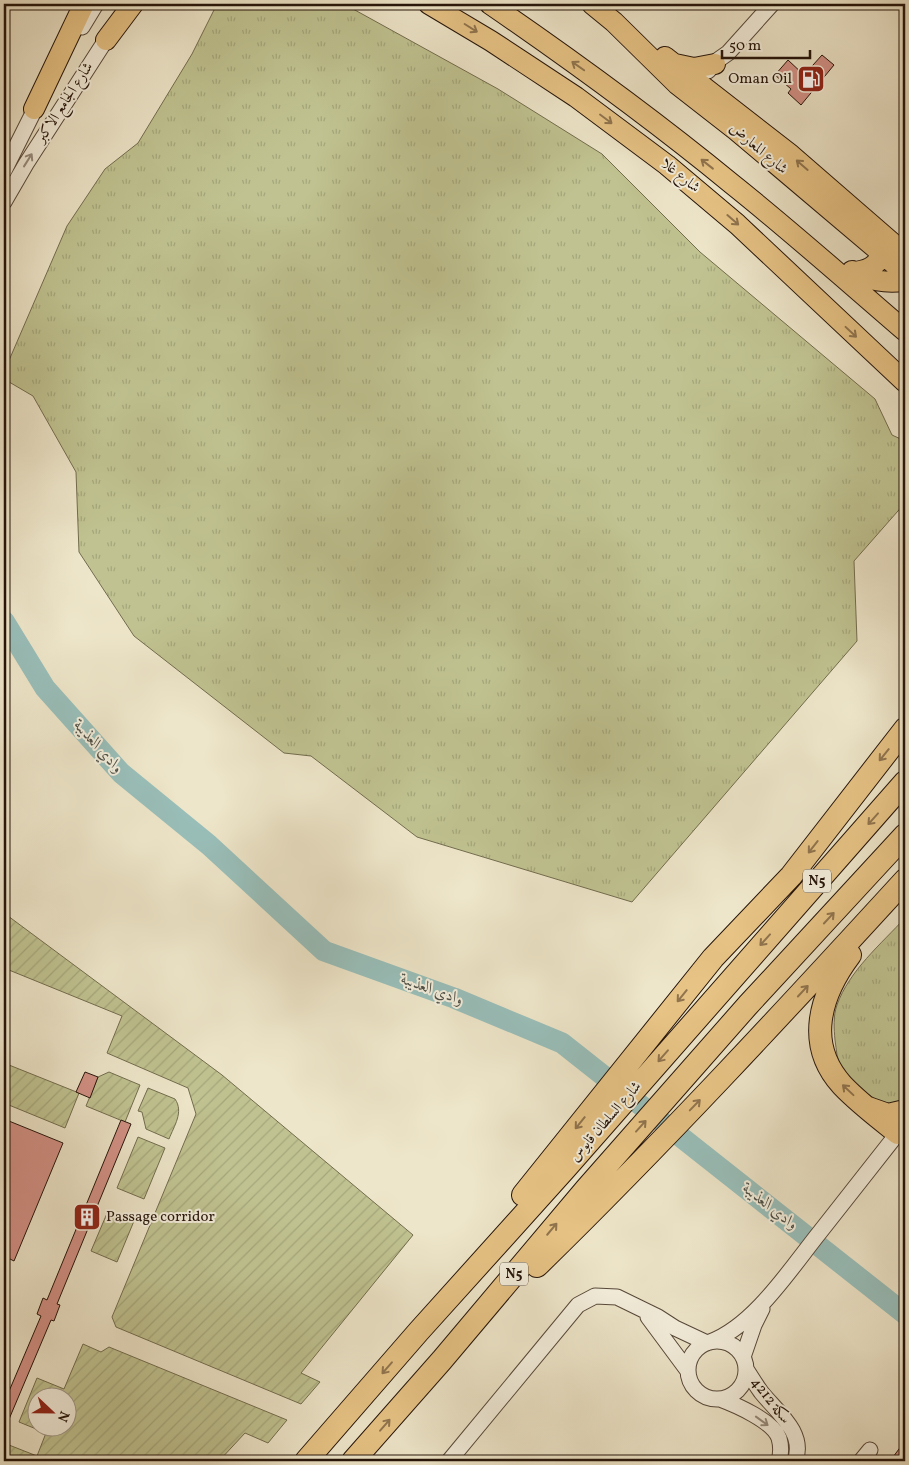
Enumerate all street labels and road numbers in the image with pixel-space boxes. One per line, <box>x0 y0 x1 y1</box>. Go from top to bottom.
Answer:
street label: شارع الجامع الاكبر <box>30 59 101 150</box>
street label: شارع المعارض <box>724 118 792 181</box>
street label: شارع غلا <box>655 154 704 199</box>
road number: N5 <box>803 869 831 892</box>
street label: شارع السلطان قابوس <box>565 1077 648 1167</box>
road number: N5 <box>500 1262 528 1286</box>
street label: سكة 4212 <box>745 1373 795 1429</box>

